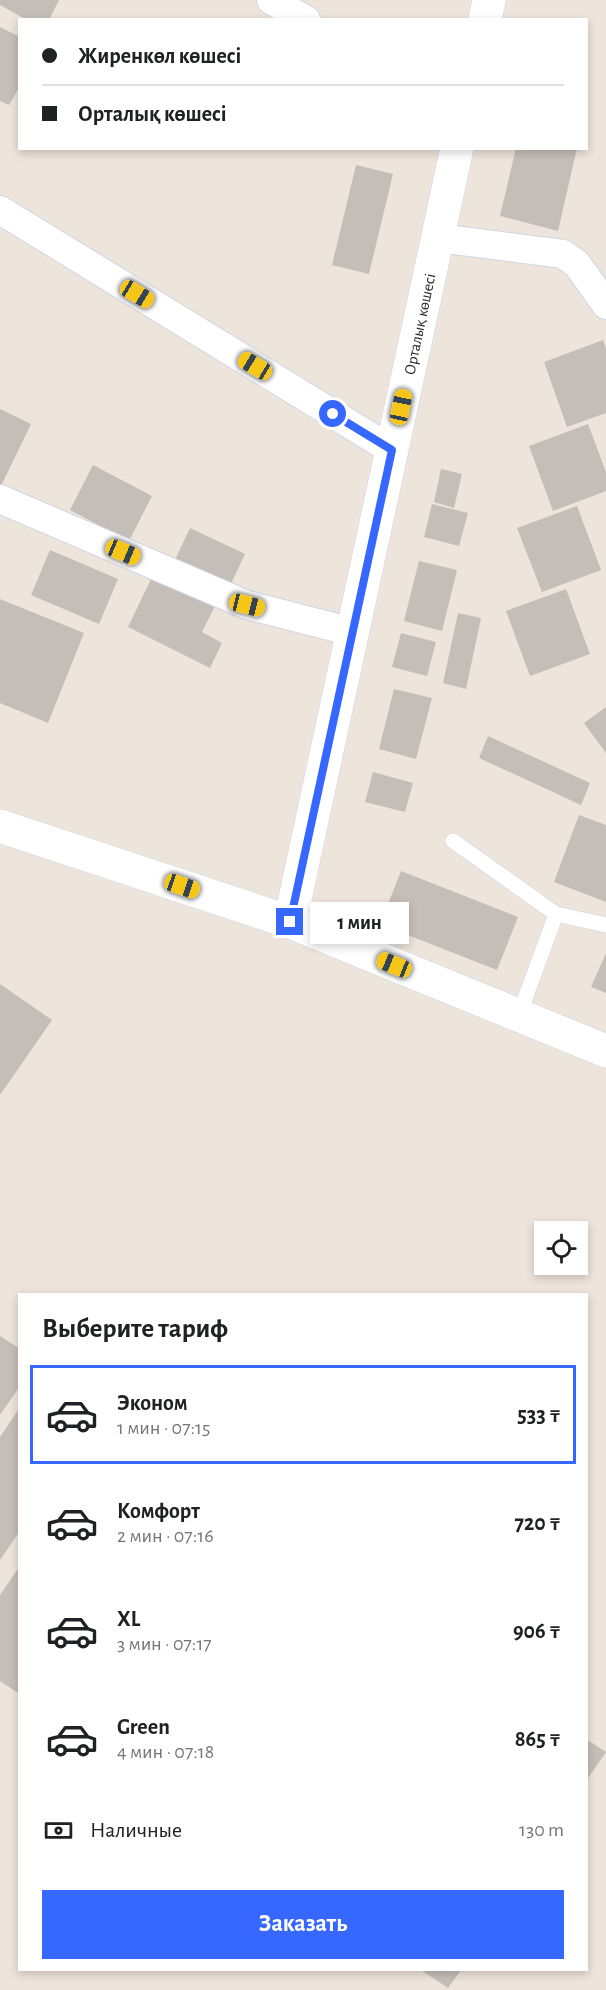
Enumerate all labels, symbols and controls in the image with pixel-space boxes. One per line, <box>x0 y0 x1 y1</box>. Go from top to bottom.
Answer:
text: Жиренкөл көшесі <box>78 45 241 67</box>
text: Орталық көшесі <box>78 103 227 125</box>
street label: Орталық көшесі <box>401 272 439 376</box>
car <box>117 277 157 311</box>
car <box>235 349 275 383</box>
car <box>388 388 414 426</box>
route start <box>319 400 346 427</box>
car <box>103 537 143 567</box>
car <box>227 592 267 618</box>
car <box>162 872 202 900</box>
callout: 1 мин <box>311 901 410 943</box>
route end <box>276 908 303 935</box>
text: 1 мин <box>337 913 382 933</box>
car <box>374 950 414 980</box>
map controls <box>534 1221 588 1275</box>
button: locate <box>534 1221 588 1275</box>
text: Выберите тариф <box>42 1315 228 1342</box>
icon: car <box>45 1388 99 1442</box>
text: Эконом <box>117 1392 188 1414</box>
text: 533 ₸ <box>517 1404 561 1426</box>
text: 1 мин · 07:15 <box>117 1418 210 1438</box>
icon: car <box>45 1496 99 1550</box>
text: Комфорт <box>117 1500 200 1522</box>
text: 720 ₸ <box>514 1512 561 1534</box>
text: 2 мин · 07:16 <box>117 1526 214 1546</box>
icon: car <box>45 1604 99 1658</box>
text: XL <box>117 1608 140 1630</box>
text: 906 ₸ <box>513 1620 561 1642</box>
text: 3 мин · 07:17 <box>117 1634 212 1654</box>
icon: car <box>45 1712 99 1766</box>
text: Green <box>117 1716 170 1738</box>
text: 865 ₸ <box>515 1728 561 1750</box>
text: 4 мин · 07:18 <box>117 1742 214 1762</box>
icon: cash <box>42 1814 75 1847</box>
text: Наличные <box>90 1819 182 1841</box>
text: 130 m <box>519 1820 564 1840</box>
button: Заказать <box>42 1890 564 1959</box>

